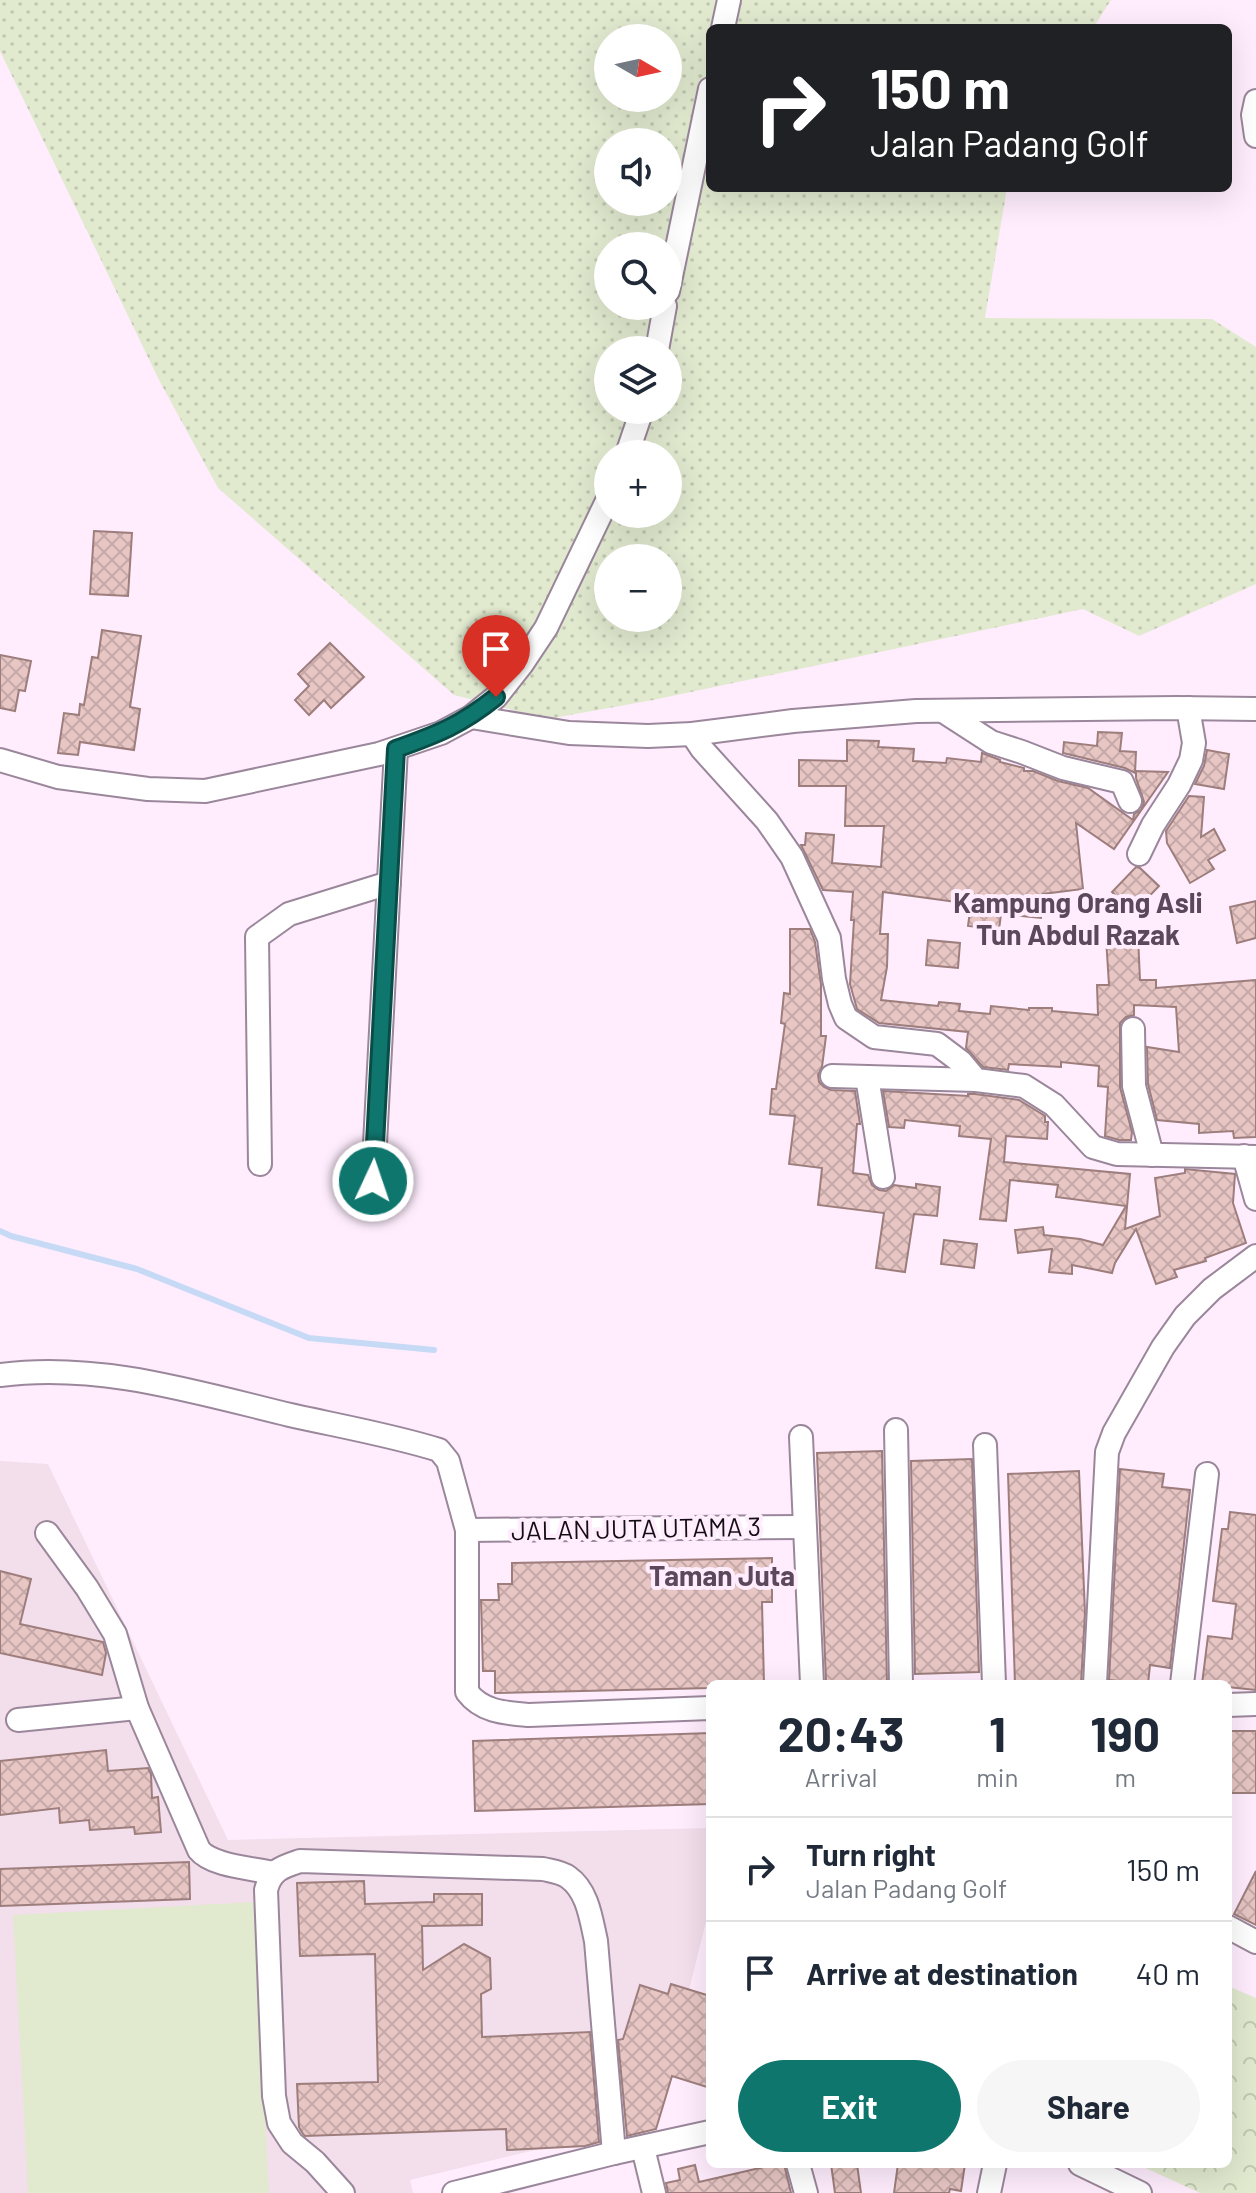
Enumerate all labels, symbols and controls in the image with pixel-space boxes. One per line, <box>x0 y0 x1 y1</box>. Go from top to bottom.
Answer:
north arrow <box>594 24 682 112</box>
map controls <box>594 24 682 632</box>
text: 150 m <box>870 53 1010 120</box>
icon: right <box>738 56 842 160</box>
text: Jalan Padang Golf <box>870 121 1149 164</box>
button: sound <box>594 128 682 216</box>
button: search <box>594 232 682 320</box>
button: layers <box>594 336 682 424</box>
button: + <box>594 440 682 528</box>
button: − <box>594 544 682 632</box>
pin <box>462 615 530 697</box>
icon: arrive <box>474 627 518 671</box>
district label: Kampung Orang Asli Tun Abdul Razak <box>953 885 1203 951</box>
position arrow <box>331 1139 415 1223</box>
street label: JALAN JUTA UTAMA 3 <box>511 1510 761 1545</box>
district label: Taman Juta <box>649 1558 795 1592</box>
text: 20:43 <box>778 1704 905 1762</box>
text: 1 <box>989 1704 1006 1762</box>
text: 190 <box>1090 1704 1160 1762</box>
text: Arrival <box>805 1761 878 1792</box>
text: min <box>976 1761 1019 1792</box>
text: m <box>1114 1761 1136 1792</box>
text: Turn right <box>806 1836 936 1872</box>
icon: right <box>738 1847 782 1891</box>
text: 150 m <box>1126 1851 1200 1887</box>
text: Jalan Padang Golf <box>806 1872 1007 1903</box>
icon: arrive <box>738 1951 782 1995</box>
text: Arrive at destination <box>806 1955 1078 1991</box>
text: 40 m <box>1136 1955 1200 1991</box>
button: Exit <box>738 2060 961 2152</box>
button: Share <box>977 2060 1200 2152</box>

